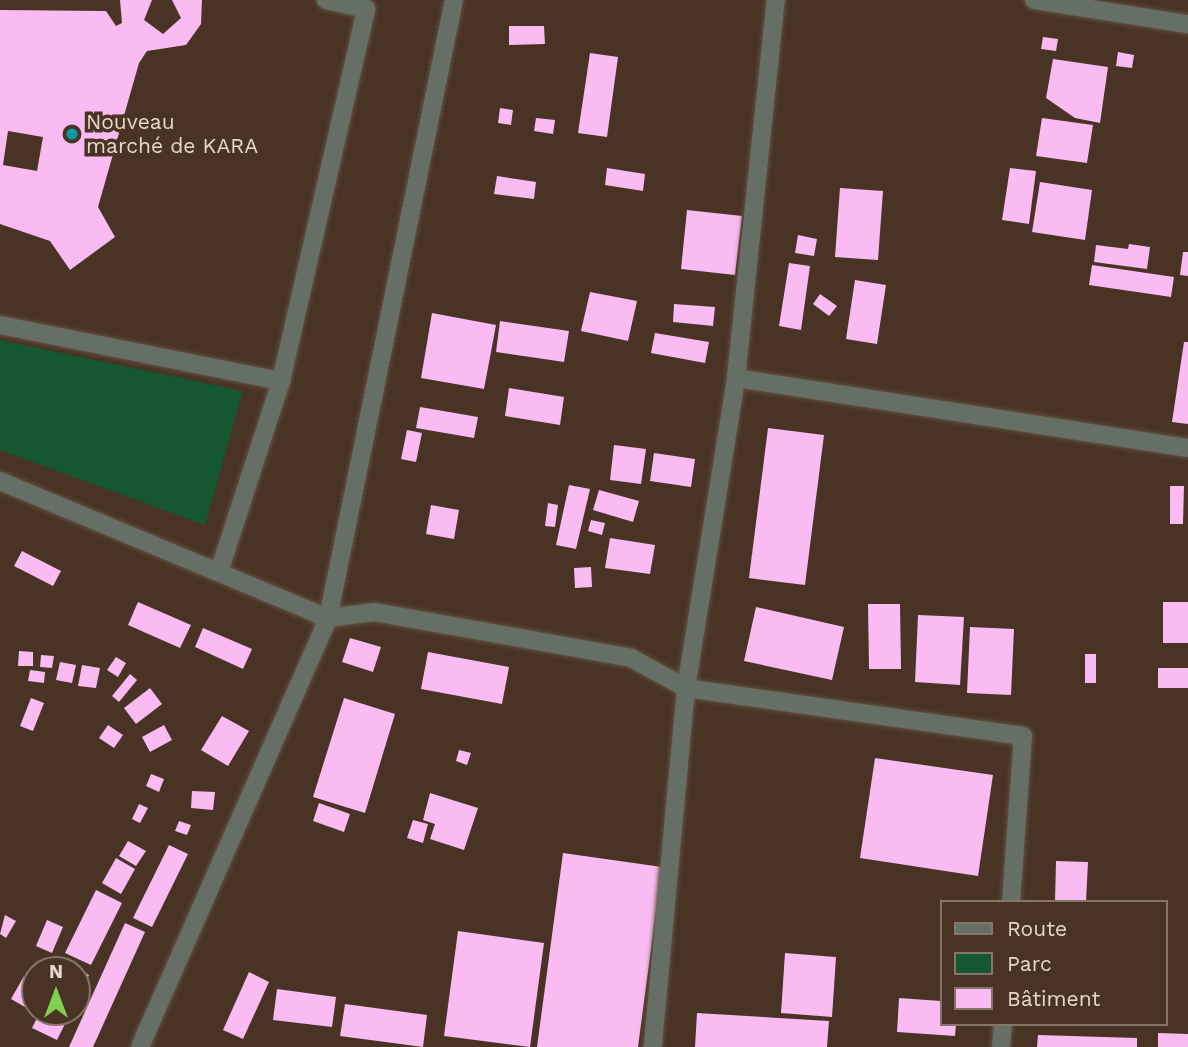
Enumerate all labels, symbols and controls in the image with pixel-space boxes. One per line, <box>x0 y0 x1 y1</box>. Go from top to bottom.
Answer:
place label: Nouveau marché de KARA <box>86 109 258 159</box>
marker: Nouveau marché de KARA <box>64 126 80 142</box>
legend <box>940 900 1167 1026</box>
text: Route <box>1007 916 1067 941</box>
text: Parc <box>1007 951 1052 976</box>
north arrow <box>21 956 91 1026</box>
text: N <box>49 960 63 983</box>
text: Bâtiment <box>1007 986 1100 1011</box>

